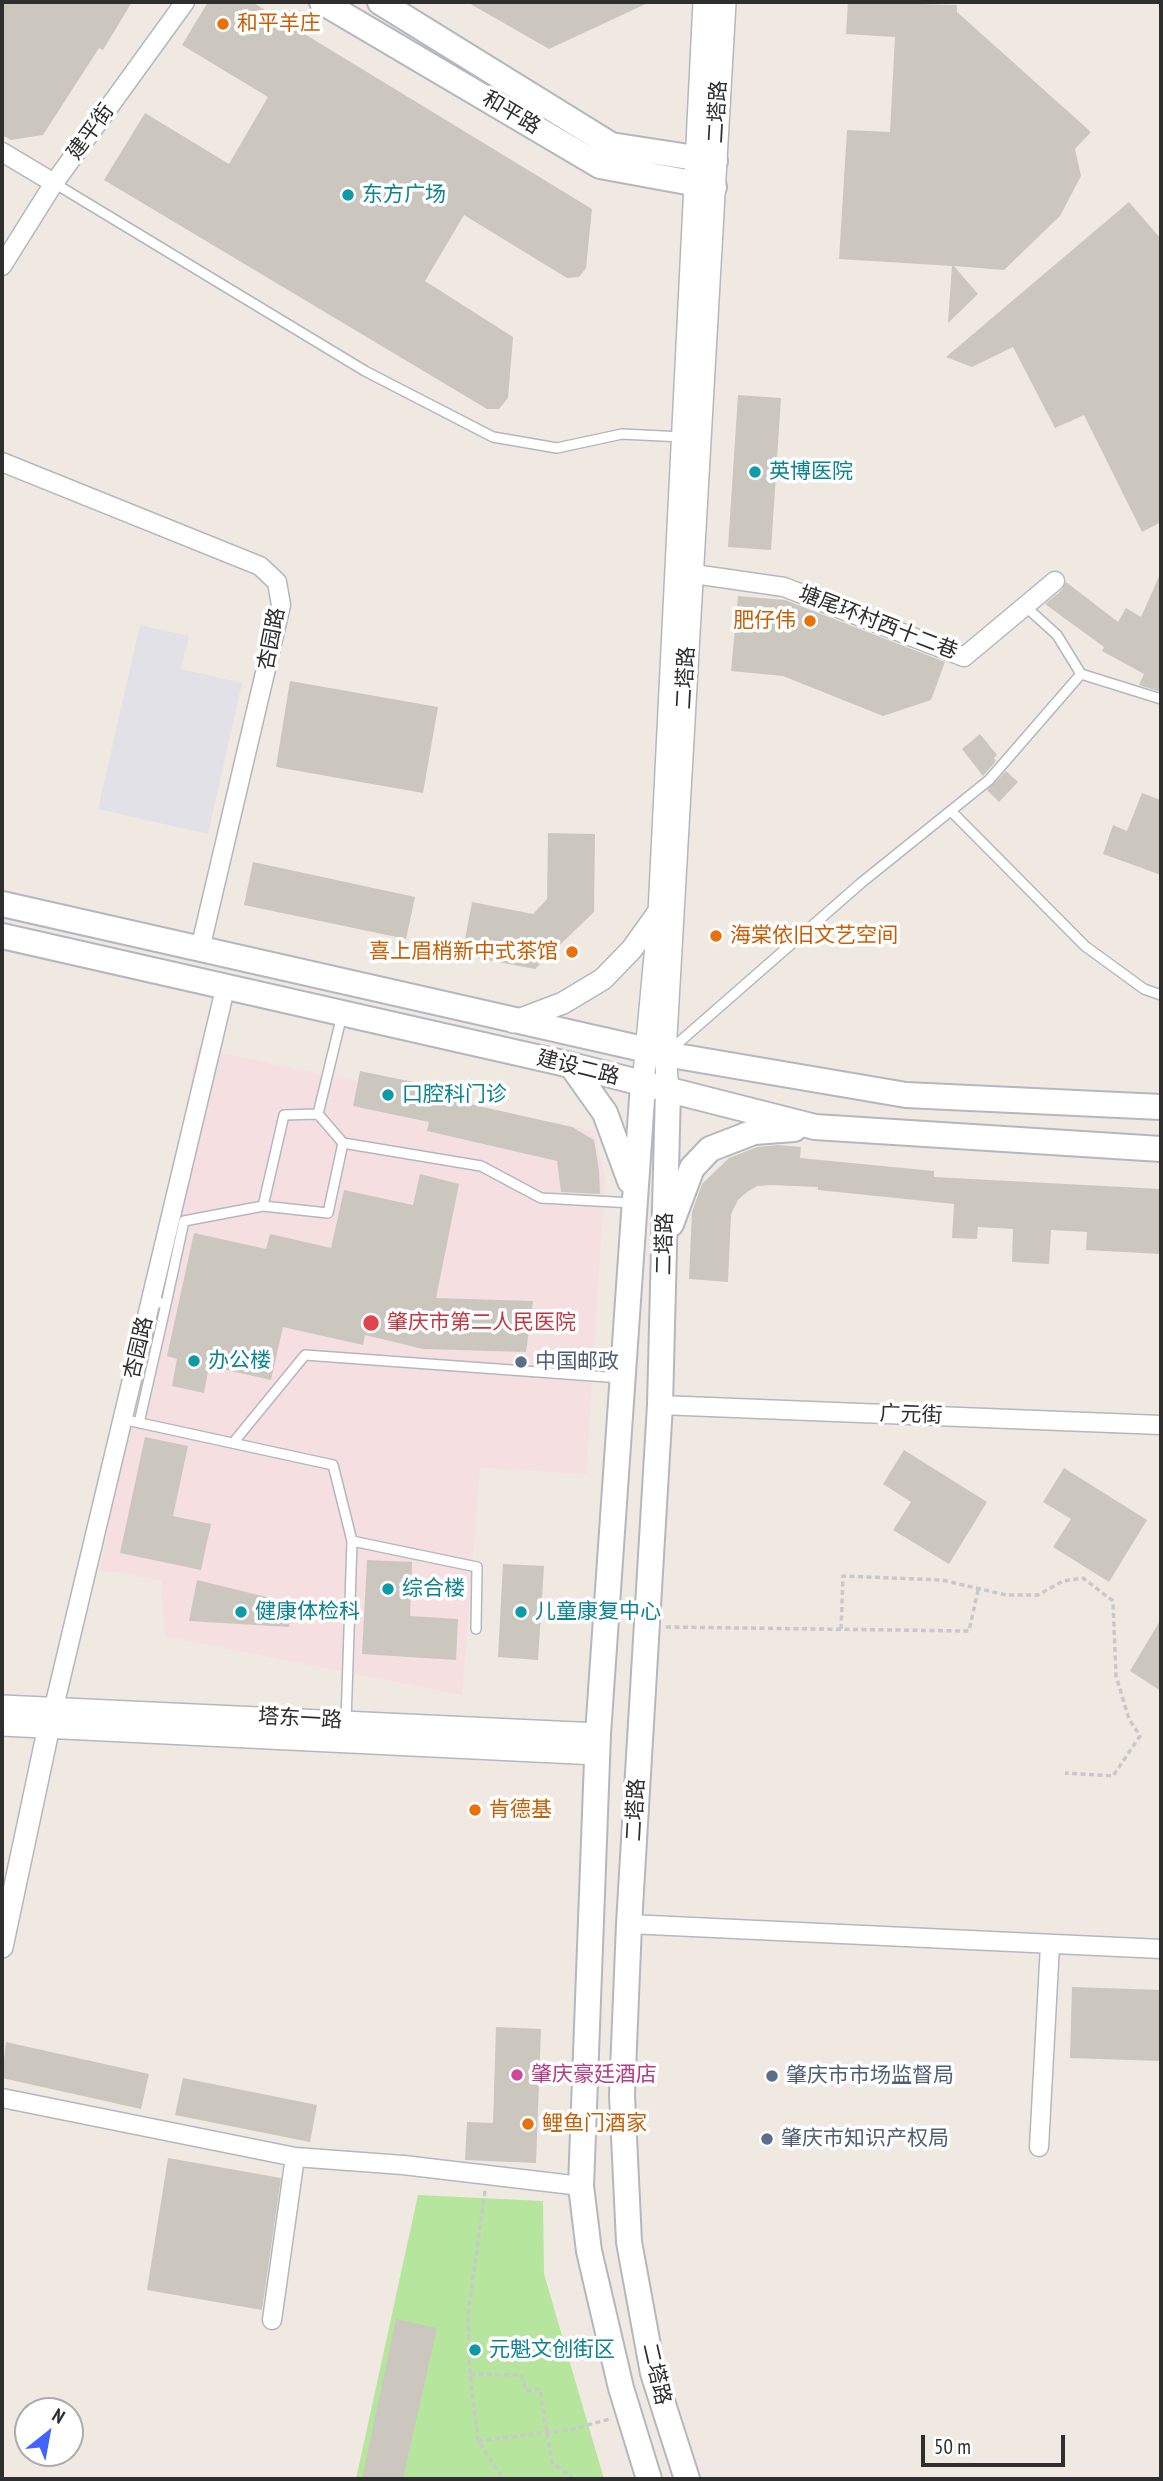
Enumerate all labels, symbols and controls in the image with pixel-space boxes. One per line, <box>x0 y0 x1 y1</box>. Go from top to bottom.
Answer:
place label: 和平羊庄 <box>237 11 321 37</box>
marker: 和平羊庄 <box>215 16 231 32</box>
street label: 二塔路 <box>704 80 732 144</box>
street label: 和平路 <box>478 86 544 140</box>
street label: 建平街 <box>62 99 120 165</box>
place label: 东方广场 <box>362 182 446 208</box>
marker: 东方广场 <box>340 187 356 203</box>
place label: 英博医院 <box>769 459 853 485</box>
marker: 英博医院 <box>747 464 763 480</box>
street label: 塘尾环村西十二巷 <box>795 581 961 665</box>
street label: 杏园路 <box>254 606 290 672</box>
place label: 肥仔伟 <box>733 608 796 634</box>
marker: 肥仔伟 <box>802 613 818 629</box>
street label: 二塔路 <box>672 646 700 710</box>
place label: 海棠依旧文艺空间 <box>730 923 898 949</box>
marker: 海棠依旧文艺空间 <box>708 928 724 944</box>
place label: 喜上眉梢新中式茶馆 <box>369 939 558 965</box>
marker: 喜上眉梢新中式茶馆 <box>564 944 580 960</box>
street label: 建设二路 <box>534 1046 622 1090</box>
place label: 口腔科门诊 <box>402 1082 507 1108</box>
marker: 口腔科门诊 <box>380 1087 396 1103</box>
street label: 二塔路 <box>652 1212 678 1276</box>
place label: 肇庆市第二人民医院 <box>387 1310 576 1336</box>
marker: 肇庆市第二人民医院 <box>361 1313 381 1333</box>
street label: 杏园路 <box>120 1314 158 1382</box>
place label: 办公楼 <box>208 1348 271 1374</box>
place label: 中国邮政 <box>535 1349 619 1375</box>
marker: 办公楼 <box>186 1353 202 1369</box>
marker: 中国邮政 <box>513 1354 529 1370</box>
street label: 广元街 <box>879 1401 943 1429</box>
place label: 综合楼 <box>402 1576 465 1602</box>
marker: 综合楼 <box>380 1581 396 1597</box>
place label: 健康体检科 <box>255 1599 360 1625</box>
place label: 儿童康复中心 <box>535 1599 661 1625</box>
marker: 健康体检科 <box>233 1604 249 1620</box>
marker: 儿童康复中心 <box>513 1604 529 1620</box>
street label: 塔东一路 <box>257 1704 343 1734</box>
street label: 二塔路 <box>622 1778 650 1842</box>
place label: 肯德基 <box>489 1797 552 1823</box>
marker: 肯德基 <box>467 1802 483 1818</box>
place label: 肇庆豪廷酒店 <box>531 2062 657 2088</box>
place label: 肇庆市市场监督局 <box>786 2063 954 2089</box>
marker: 肇庆豪廷酒店 <box>509 2067 525 2083</box>
marker: 肇庆市市场监督局 <box>764 2068 780 2084</box>
place label: 鲤鱼门酒家 <box>542 2111 647 2137</box>
marker: 鲤鱼门酒家 <box>520 2116 536 2132</box>
place label: 肇庆市知识产权局 <box>781 2126 949 2152</box>
marker: 肇庆市知识产权局 <box>759 2131 775 2147</box>
place label: 元魁文创街区 <box>489 2337 615 2363</box>
street label: 二塔路 <box>637 2340 675 2408</box>
marker: 元魁文创街区 <box>467 2342 483 2358</box>
north arrow <box>14 2397 84 2467</box>
text: N <box>48 2403 69 2429</box>
scale bar <box>925 2422 1068 2466</box>
text: 50 m <box>934 2433 971 2460</box>

